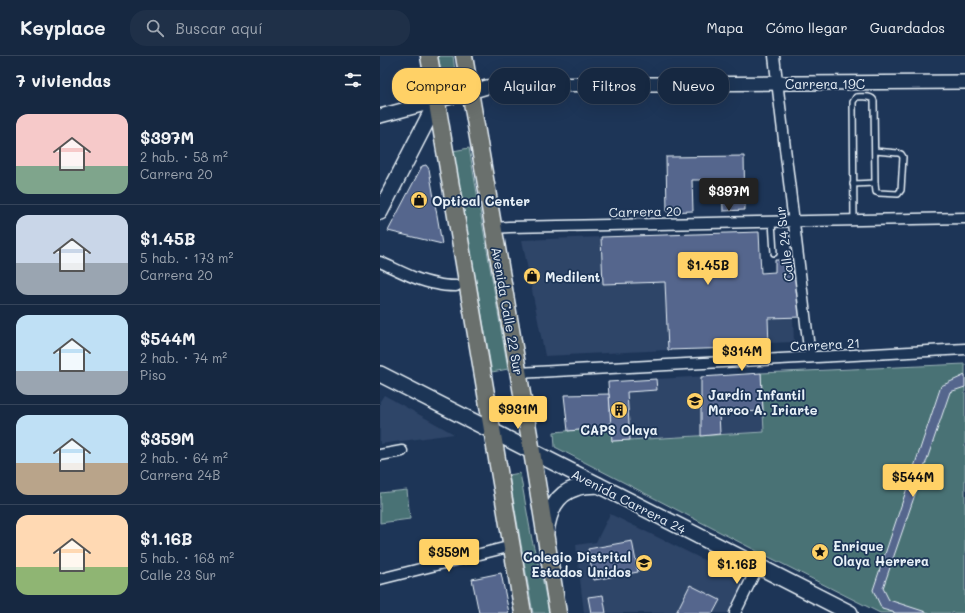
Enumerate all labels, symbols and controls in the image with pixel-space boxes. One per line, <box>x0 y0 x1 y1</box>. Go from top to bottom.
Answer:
search box <box>130 10 410 46</box>
text: Keyplace <box>20 15 106 40</box>
icon: search <box>144 17 166 39</box>
text: Buscar aquí <box>176 18 263 38</box>
text: Mapa <box>707 18 744 37</box>
text: Cómo llegar <box>766 18 848 37</box>
text: Guardados <box>870 18 945 37</box>
chip: Comprar <box>392 68 481 104</box>
chip: Alquilar <box>489 68 570 104</box>
chip: Filtros <box>578 68 650 104</box>
chip: Nuevo <box>658 68 729 104</box>
text: 7 viviendas <box>16 69 111 91</box>
icon: filters <box>342 69 364 91</box>
street label: Carrera 19C <box>785 75 865 92</box>
text: $397M <box>140 126 194 148</box>
icon: home <box>48 130 96 178</box>
text: 2 hab. · 58 m² <box>140 148 228 165</box>
text: Carrera 20 <box>140 165 213 182</box>
pin: $397M <box>701 178 757 212</box>
text: $397M <box>708 182 750 199</box>
shop icon: Optical Center <box>409 190 429 210</box>
place label: Optical Center <box>432 192 530 209</box>
street label: Carrera 20 <box>609 202 681 220</box>
street label: Calle 24 Sur <box>771 205 797 283</box>
text: $1.45B <box>140 227 195 249</box>
icon: home <box>48 231 96 279</box>
street label: Avenida Calle 22 Sur <box>488 246 528 376</box>
text: 5 hab. · 173 m² <box>140 249 233 266</box>
pin: $1.45B <box>675 252 741 286</box>
text: $1.45B <box>687 256 729 273</box>
text: Carrera 20 <box>140 266 213 283</box>
shop icon: Medilent <box>522 266 542 286</box>
place label: Medilent <box>545 268 601 285</box>
text: $544M <box>140 327 196 349</box>
icon: home <box>48 331 96 379</box>
street label: Carrera 21 <box>789 334 861 354</box>
pin: $314M <box>714 338 770 372</box>
text: $314M <box>722 342 762 359</box>
text: 2 hab. · 74 m² <box>140 349 227 366</box>
text: Piso <box>140 366 166 383</box>
place label: Jardín Infantil Marco A. Iriarte <box>708 386 818 418</box>
school or university icon: Jardín Infantil Marco A. Iriarte <box>685 391 705 411</box>
pin: $931M <box>490 396 546 430</box>
text: $931M <box>498 400 538 417</box>
building icon: CAPS Olaya <box>609 400 629 420</box>
place label: CAPS Olaya <box>580 421 658 439</box>
text: $359M <box>140 427 195 449</box>
icon: home <box>48 431 96 479</box>
text: 2 hab. · 64 m² <box>140 449 228 466</box>
pin: $544M <box>885 464 941 498</box>
street label: Avenida Carrera 24 <box>569 465 690 537</box>
text: Carrera 24B <box>140 466 220 483</box>
text: $544M <box>892 468 934 485</box>
text: $1.16B <box>140 527 193 549</box>
icon: home <box>48 531 96 579</box>
place label: Enrique Olaya Herrera <box>833 537 929 570</box>
pin: $359M <box>421 539 477 573</box>
place icon: Enrique Olaya Herrera <box>810 542 830 562</box>
text: $359M <box>428 543 470 560</box>
place label: Colegio Distrital Estados Unidos <box>523 548 631 580</box>
text: 5 hab. · 168 m² <box>140 549 234 566</box>
pin: $1.16B <box>704 551 770 585</box>
school or university icon: Colegio Distrital Estados Unidos <box>634 553 654 573</box>
text: $1.16B <box>717 555 757 572</box>
text: Calle 23 Sur <box>140 566 216 583</box>

